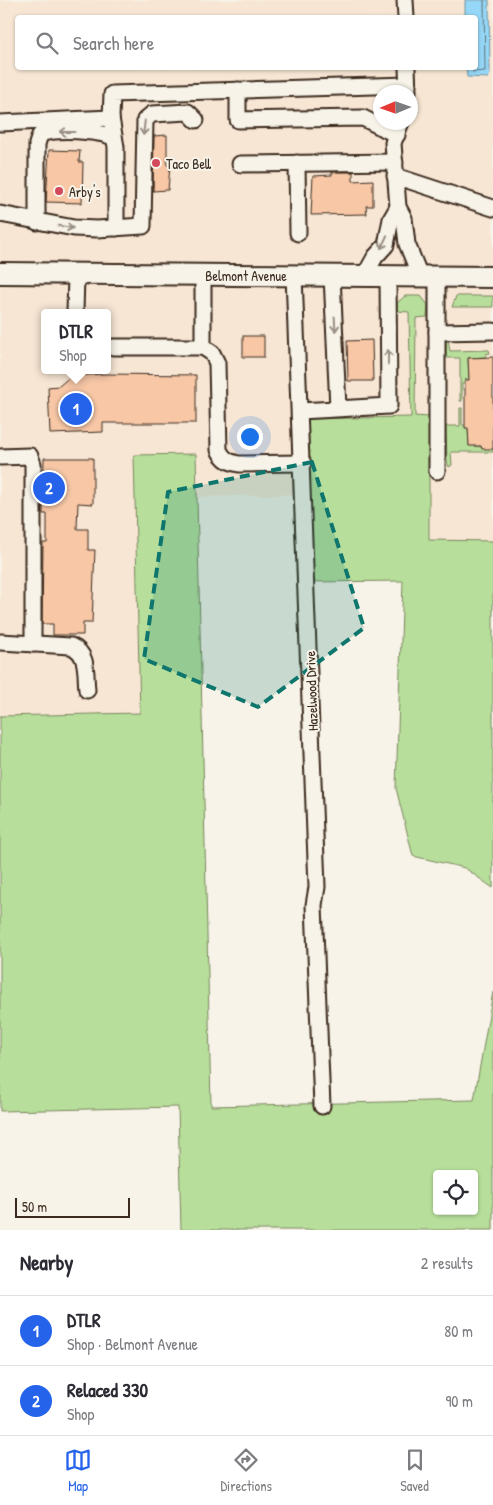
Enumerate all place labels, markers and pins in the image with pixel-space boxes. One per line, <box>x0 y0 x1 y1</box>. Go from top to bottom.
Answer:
place label: Taco Bell <box>166 154 212 173</box>
marker: Taco Bell <box>150 157 162 169</box>
place label: Arby's <box>69 182 101 202</box>
marker: Arby's <box>53 185 65 197</box>
pin: 1 <box>60 390 92 428</box>
pin: 2 <box>33 469 65 507</box>

